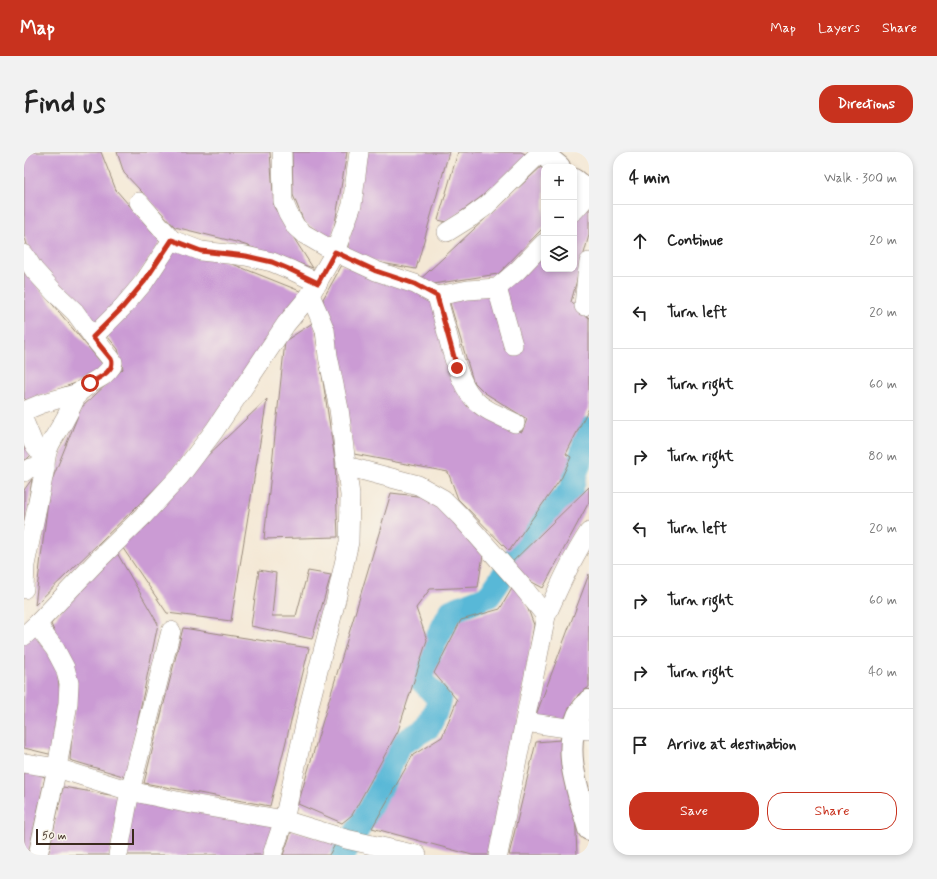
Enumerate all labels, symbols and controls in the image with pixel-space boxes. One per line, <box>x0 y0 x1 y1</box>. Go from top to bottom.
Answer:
text: Map <box>20 16 55 41</box>
text: Map <box>770 19 796 37</box>
text: Layers <box>818 19 860 37</box>
text: Share <box>882 19 917 37</box>
button: Directions <box>819 85 913 123</box>
text: Find us <box>24 86 105 123</box>
map controls <box>541 164 577 272</box>
button: + <box>541 164 577 200</box>
text: 4 min <box>629 167 670 189</box>
text: Walk · 300 m <box>824 170 897 187</box>
button: − <box>541 200 577 236</box>
icon: ahead <box>629 230 651 252</box>
text: Continue <box>667 231 723 251</box>
text: 20 m <box>869 232 897 249</box>
button: layers <box>541 236 577 272</box>
icon: left <box>629 302 651 324</box>
text: Turn left <box>667 303 727 323</box>
text: 20 m <box>869 304 897 321</box>
route end <box>448 359 466 377</box>
route start <box>81 374 99 392</box>
icon: right <box>629 374 651 396</box>
text: Turn right <box>667 375 734 395</box>
text: 60 m <box>869 376 897 393</box>
icon: right <box>629 446 651 468</box>
text: Turn right <box>667 447 734 467</box>
text: 80 m <box>868 448 897 465</box>
icon: left <box>629 518 651 540</box>
text: Turn left <box>667 519 727 539</box>
text: 20 m <box>869 520 897 537</box>
icon: right <box>629 590 651 612</box>
text: Turn right <box>667 591 734 611</box>
text: 60 m <box>869 592 897 609</box>
icon: right <box>629 662 651 684</box>
text: Turn right <box>667 663 734 683</box>
text: 40 m <box>868 664 897 681</box>
icon: arrive <box>629 734 651 756</box>
text: Arrive at destination <box>667 735 796 755</box>
button: Save <box>629 792 759 830</box>
button: Share <box>767 792 897 830</box>
scale bar <box>36 827 134 846</box>
text: 50 m <box>42 829 67 843</box>

